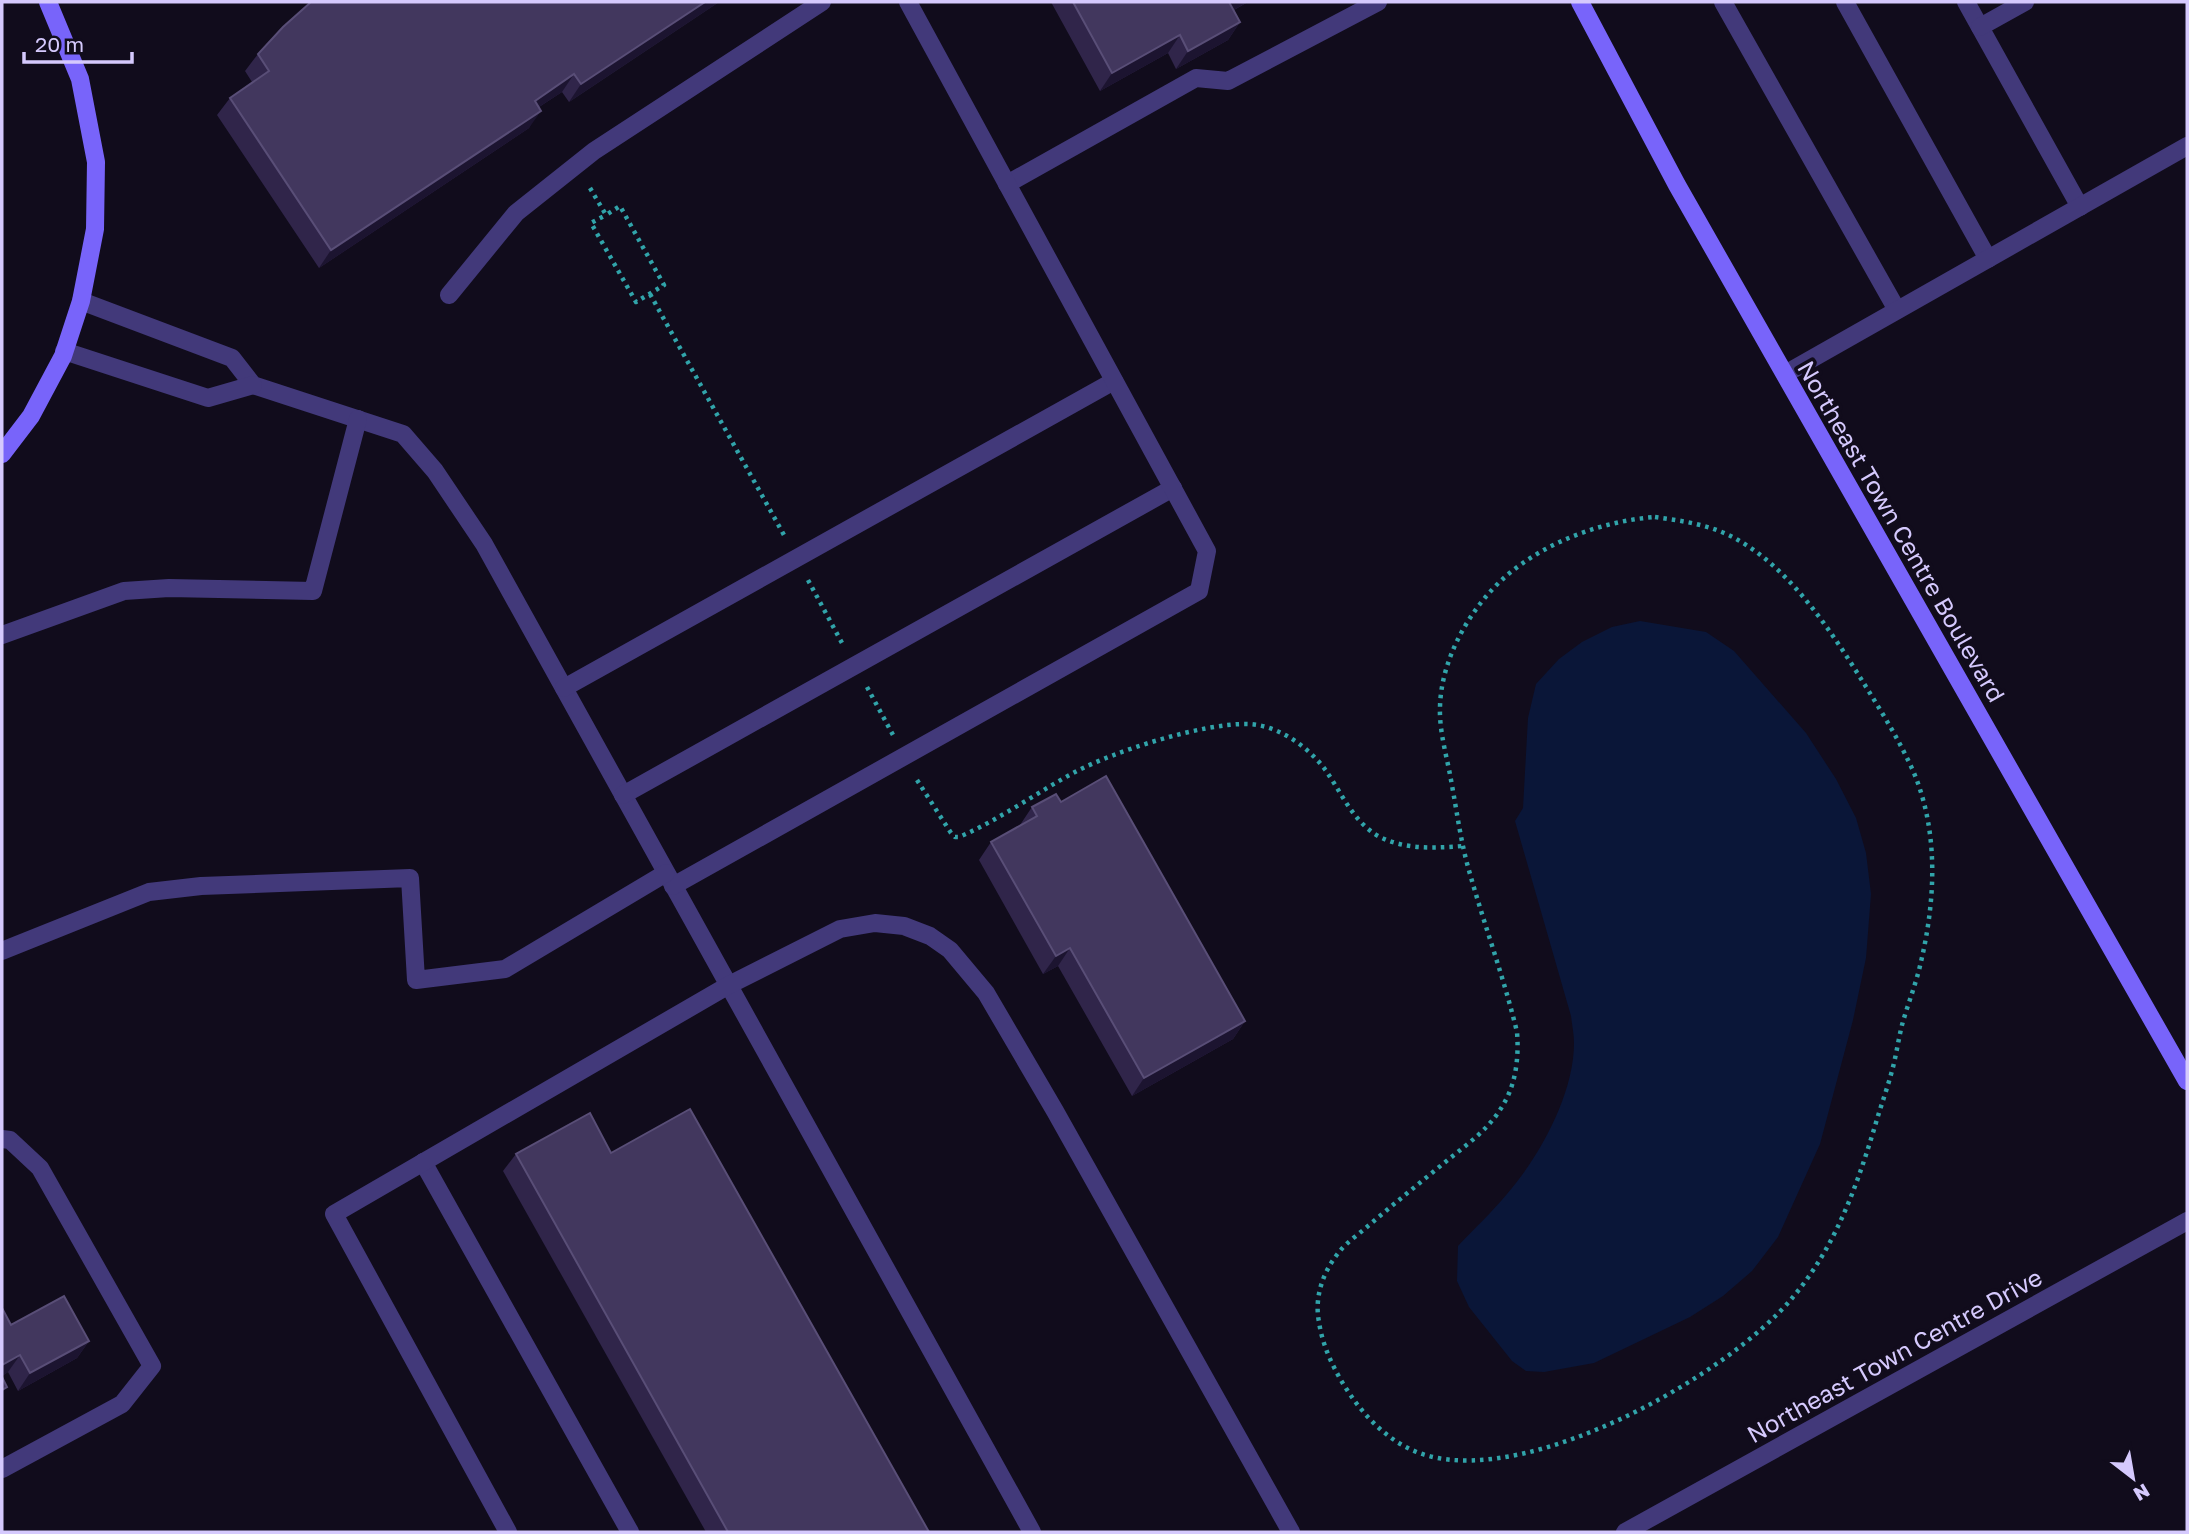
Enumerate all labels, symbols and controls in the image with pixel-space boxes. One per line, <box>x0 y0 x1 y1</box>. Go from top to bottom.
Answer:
scale bar <box>24 21 133 65</box>
text: 20 m <box>35 31 84 57</box>
street label: Northeast Town Centre Boulevard <box>1792 355 2012 707</box>
street label: Northeast Town Centre Drive <box>1742 1262 2046 1448</box>
north arrow <box>2098 1443 2168 1513</box>
text: N <box>2130 1479 2154 1507</box>

